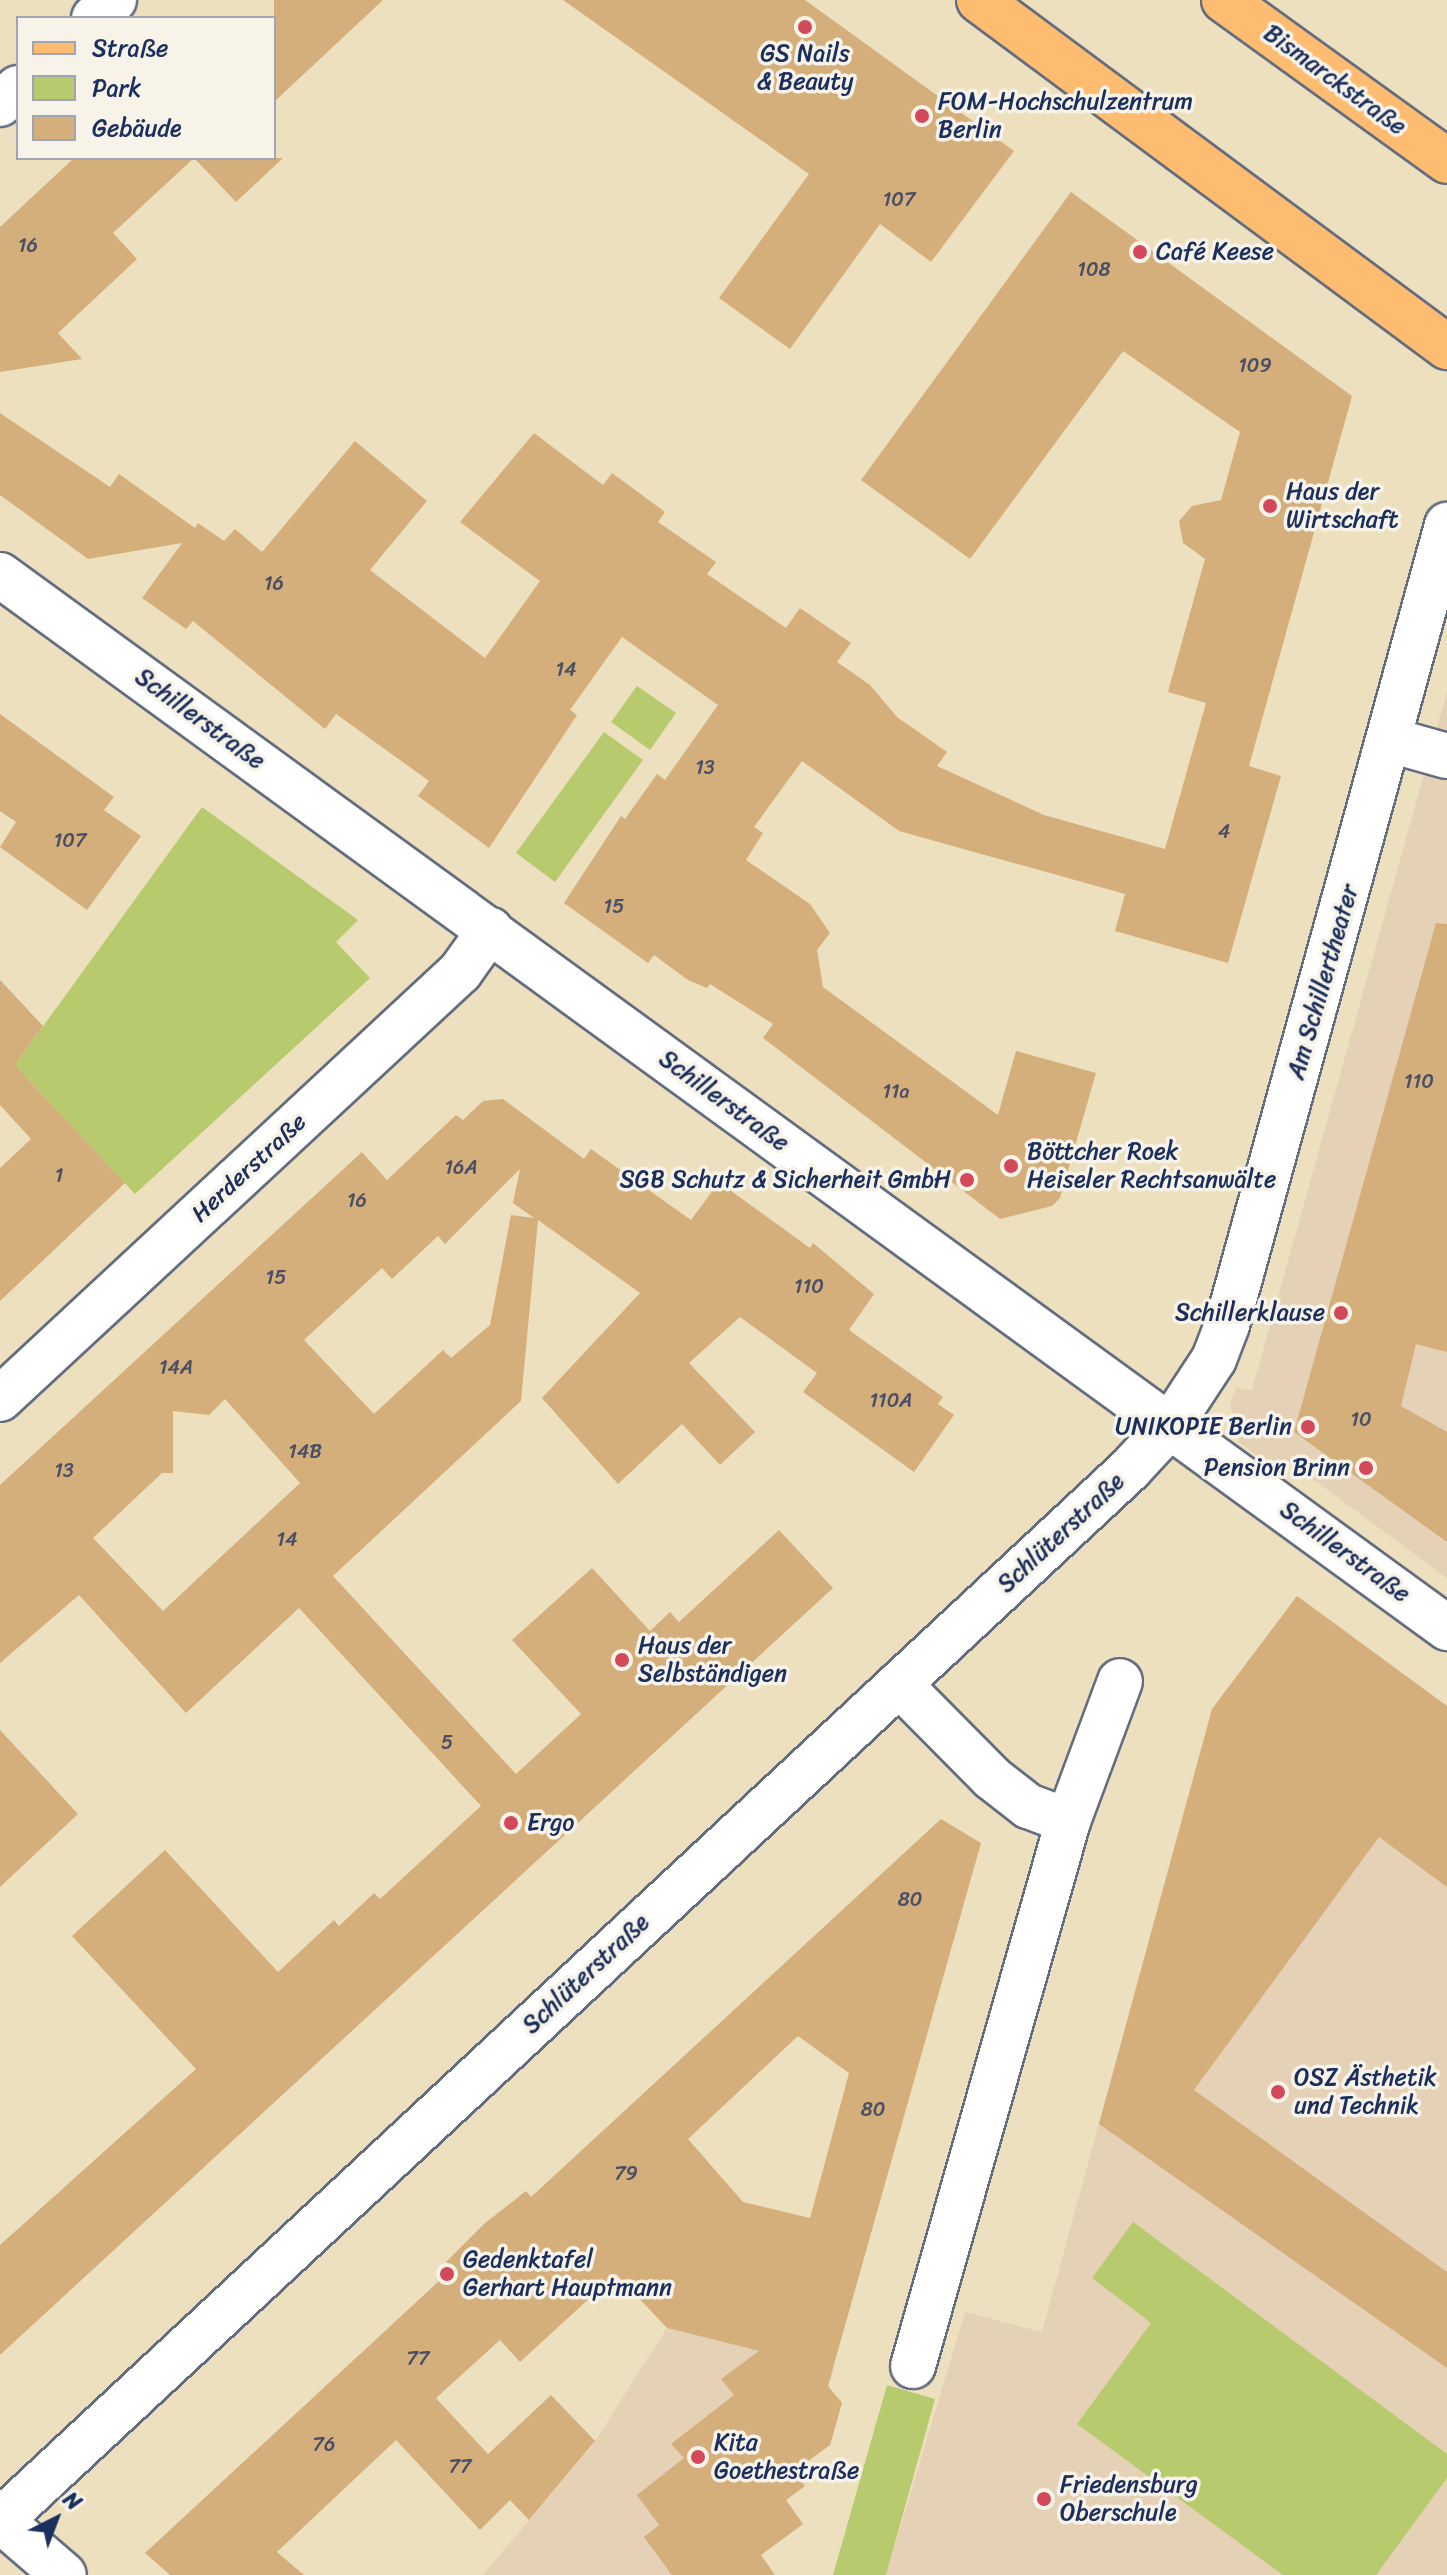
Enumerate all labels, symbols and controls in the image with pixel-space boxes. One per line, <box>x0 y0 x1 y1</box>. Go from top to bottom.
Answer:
legend <box>16 16 276 160</box>
marker: GS Nails & Beauty <box>796 18 814 36</box>
street label: Bismarckstraße <box>1258 19 1412 141</box>
text: Straße <box>92 27 168 69</box>
place label: GS Nails & Beauty <box>757 40 853 96</box>
text: Park <box>92 67 141 109</box>
place label: FOM-Hochschulzentrum Berlin <box>938 88 1193 144</box>
text: Gebäude <box>92 107 182 149</box>
marker: FOM-Hochschulzentrum Berlin <box>913 107 931 125</box>
house number: 107 <box>883 187 915 211</box>
house number: 16 <box>18 233 38 257</box>
place label: Café Keese <box>1156 238 1274 266</box>
marker: Café Keese <box>1131 243 1149 261</box>
house number: 108 <box>1077 257 1111 281</box>
house number: 109 <box>1238 353 1272 377</box>
place label: Haus der Wirtschaft <box>1286 478 1398 534</box>
marker: Haus der Wirtschaft <box>1261 497 1279 515</box>
house number: 16 <box>264 571 284 595</box>
house number: 14 <box>555 657 577 681</box>
street label: Schillerstraße <box>130 662 270 776</box>
house number: 13 <box>695 755 715 779</box>
house number: 4 <box>1218 819 1230 843</box>
house number: 107 <box>54 828 86 852</box>
street label: Am Schillertheater <box>1281 881 1365 1083</box>
house number: 15 <box>604 894 624 918</box>
street label: Schillerstraße <box>654 1044 794 1158</box>
house number: 110 <box>1404 1069 1434 1093</box>
house number: 11a <box>882 1079 910 1103</box>
street label: Herderstraße <box>186 1108 312 1228</box>
place label: Böttcher Roek Heiseler Rechtsanwälte <box>1027 1138 1275 1194</box>
house number: 16A <box>444 1155 478 1179</box>
marker: Böttcher Roek Heiseler Rechtsanwälte <box>1002 1157 1020 1175</box>
house number: 1 <box>55 1163 63 1187</box>
place label: SGB Schutz & Sicherheit GmbH <box>619 1166 951 1194</box>
marker: SGB Schutz & Sicherheit GmbH <box>958 1171 976 1189</box>
house number: 16 <box>347 1188 367 1212</box>
house number: 15 <box>266 1265 286 1289</box>
house number: 110 <box>794 1274 824 1298</box>
place label: Schillerklause <box>1175 1299 1325 1327</box>
marker: Schillerklause <box>1332 1304 1350 1322</box>
house number: 14A <box>159 1355 193 1379</box>
house number: 110A <box>870 1388 912 1412</box>
house number: 10 <box>1350 1407 1372 1431</box>
place label: UNIKOPIE Berlin <box>1115 1413 1292 1441</box>
marker: UNIKOPIE Berlin <box>1299 1418 1317 1436</box>
house number: 14B <box>288 1439 322 1463</box>
place label: Pension Brinn <box>1204 1454 1350 1482</box>
house number: 13 <box>54 1458 74 1482</box>
marker: Pension Brinn <box>1357 1459 1375 1477</box>
street label: Schlüterstraße <box>992 1467 1130 1599</box>
street label: Schillerstraße <box>1275 1495 1415 1609</box>
house number: 14 <box>276 1527 298 1551</box>
place label: Haus der Selbständigen <box>638 1632 787 1688</box>
marker: Haus der Selbständigen <box>613 1651 631 1669</box>
house number: 5 <box>441 1730 453 1754</box>
place label: Ergo <box>527 1809 574 1837</box>
marker: Ergo <box>502 1814 520 1832</box>
house number: 80 <box>898 1887 922 1911</box>
street label: Schlüterstraße <box>517 1908 655 2040</box>
place label: OSZ Ästhetik und Technik <box>1294 2064 1437 2120</box>
marker: OSZ Ästhetik und Technik <box>1269 2083 1287 2101</box>
house number: 80 <box>861 2097 885 2121</box>
house number: 79 <box>614 2161 638 2185</box>
place label: Gedenktafel Gerhart Hauptmann <box>463 2246 673 2302</box>
marker: Gedenktafel Gerhart Hauptmann <box>438 2265 456 2283</box>
house number: 77 <box>407 2346 429 2370</box>
place label: Kita Goethestraße <box>714 2429 859 2485</box>
house number: 76 <box>313 2432 335 2456</box>
marker: Kita Goethestraße <box>689 2448 707 2466</box>
house number: 77 <box>449 2454 471 2478</box>
place label: Friedensburg Oberschule <box>1060 2471 1198 2527</box>
north arrow <box>16 2479 96 2559</box>
text: N <box>54 2481 91 2520</box>
marker: Friedensburg Oberschule <box>1035 2490 1053 2508</box>

